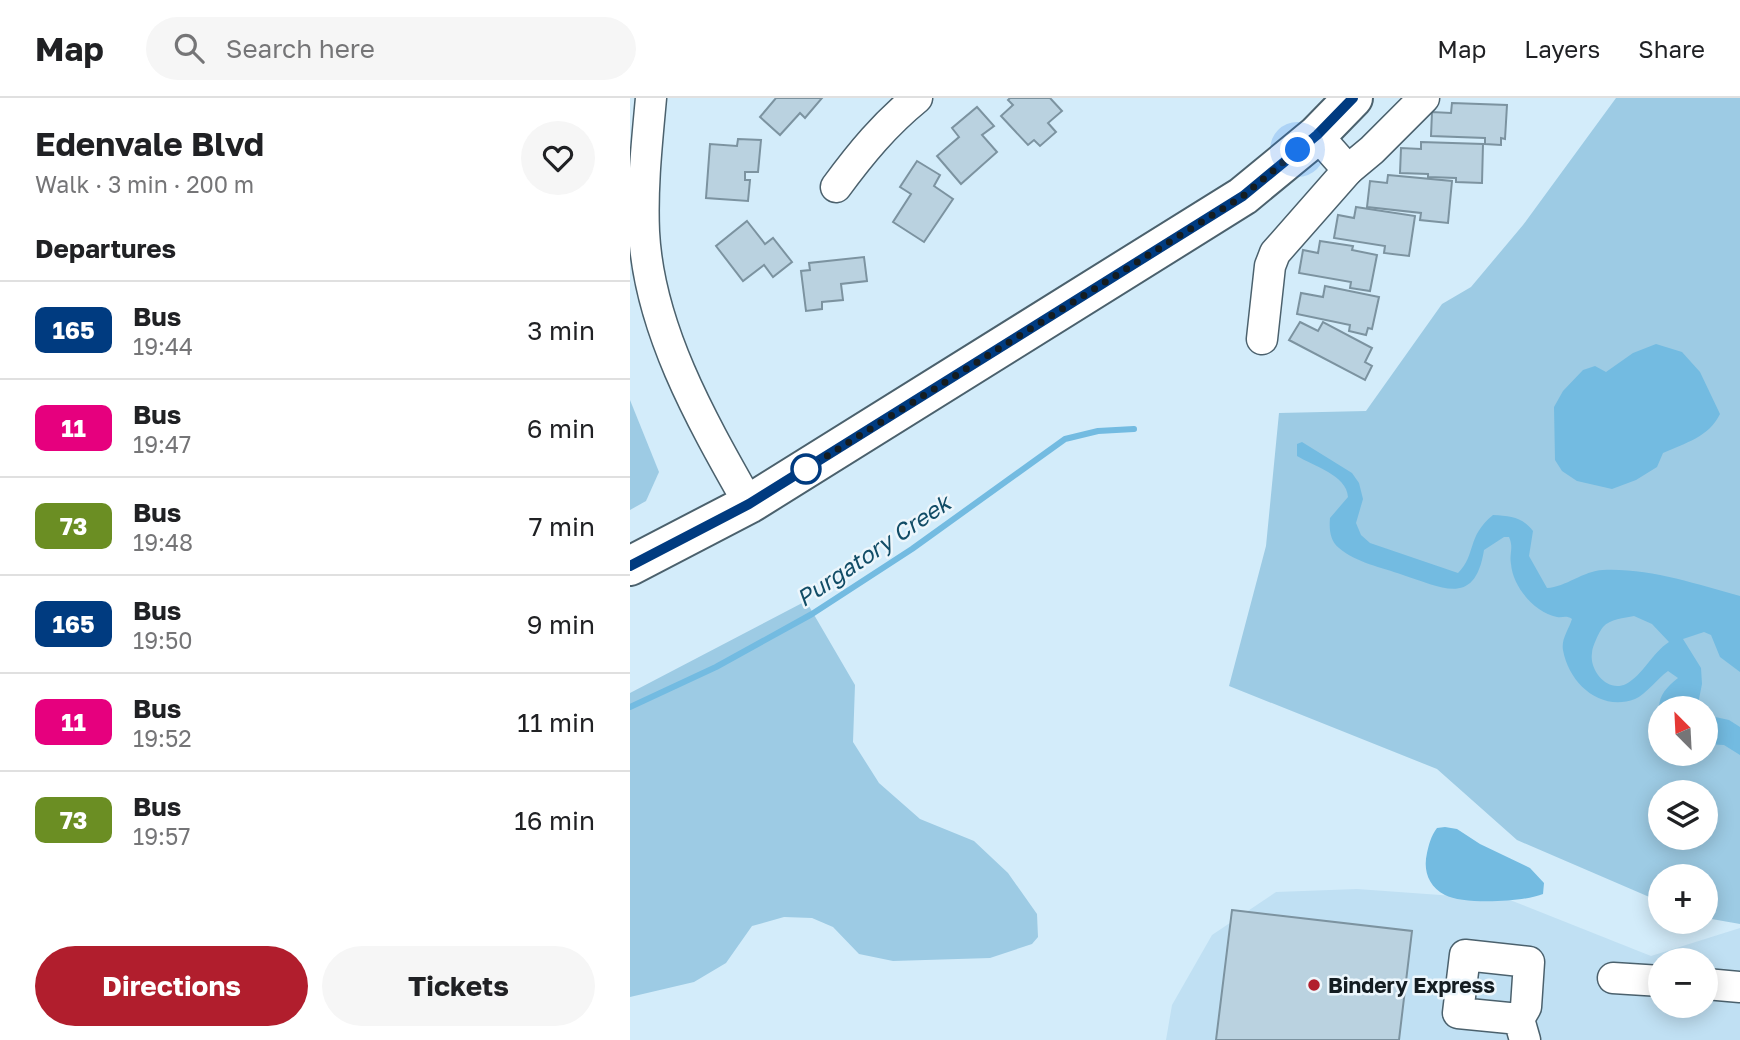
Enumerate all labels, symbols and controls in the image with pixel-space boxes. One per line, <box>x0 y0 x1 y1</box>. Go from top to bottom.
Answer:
search box <box>146 17 636 80</box>
text: Map <box>35 29 104 68</box>
icon: search <box>170 29 208 67</box>
text: Search here <box>226 33 375 64</box>
text: Map <box>1437 34 1486 63</box>
text: Layers <box>1524 34 1600 63</box>
text: Share <box>1638 34 1705 63</box>
button: heart <box>521 121 595 195</box>
text: Edenvale Blvd <box>35 124 264 163</box>
your location <box>1280 132 1315 167</box>
text: Walk · 3 min · 200 m <box>35 170 254 198</box>
text: Departures <box>35 233 176 264</box>
text: Bus <box>133 301 181 332</box>
text: 165 <box>52 315 95 344</box>
text: 3 min <box>527 315 595 346</box>
text: 19:44 <box>133 332 193 360</box>
text: Bus <box>133 399 181 430</box>
text: 11 <box>61 413 86 442</box>
text: 6 min <box>527 413 595 444</box>
text: 19:47 <box>133 430 191 458</box>
unlabelled marker <box>791 454 821 484</box>
water label: Purgatory Creek <box>791 487 957 612</box>
text: Bus <box>133 497 181 528</box>
text: 73 <box>60 511 87 540</box>
text: 7 min <box>529 511 595 542</box>
text: 19:48 <box>133 528 193 556</box>
text: Bus <box>133 595 181 626</box>
text: 165 <box>52 609 95 638</box>
text: 9 min <box>527 609 595 640</box>
text: 19:50 <box>133 626 193 654</box>
text: Bus <box>133 693 181 724</box>
north arrow <box>1648 696 1718 766</box>
map controls <box>1648 696 1718 1018</box>
text: 11 <box>61 707 86 736</box>
text: 11 min <box>517 707 595 738</box>
text: 19:52 <box>133 724 192 752</box>
button: layers <box>1648 780 1718 850</box>
text: Bus <box>133 791 181 822</box>
text: 73 <box>60 805 87 834</box>
text: 16 min <box>514 805 595 836</box>
text: 19:57 <box>133 822 191 850</box>
button: + <box>1648 864 1718 934</box>
button: Directions <box>35 946 308 1026</box>
button: Tickets <box>322 946 595 1026</box>
button: − <box>1648 948 1718 1018</box>
place label: Bindery Express <box>1328 972 1495 998</box>
marker: Bindery Express <box>1306 977 1322 993</box>

